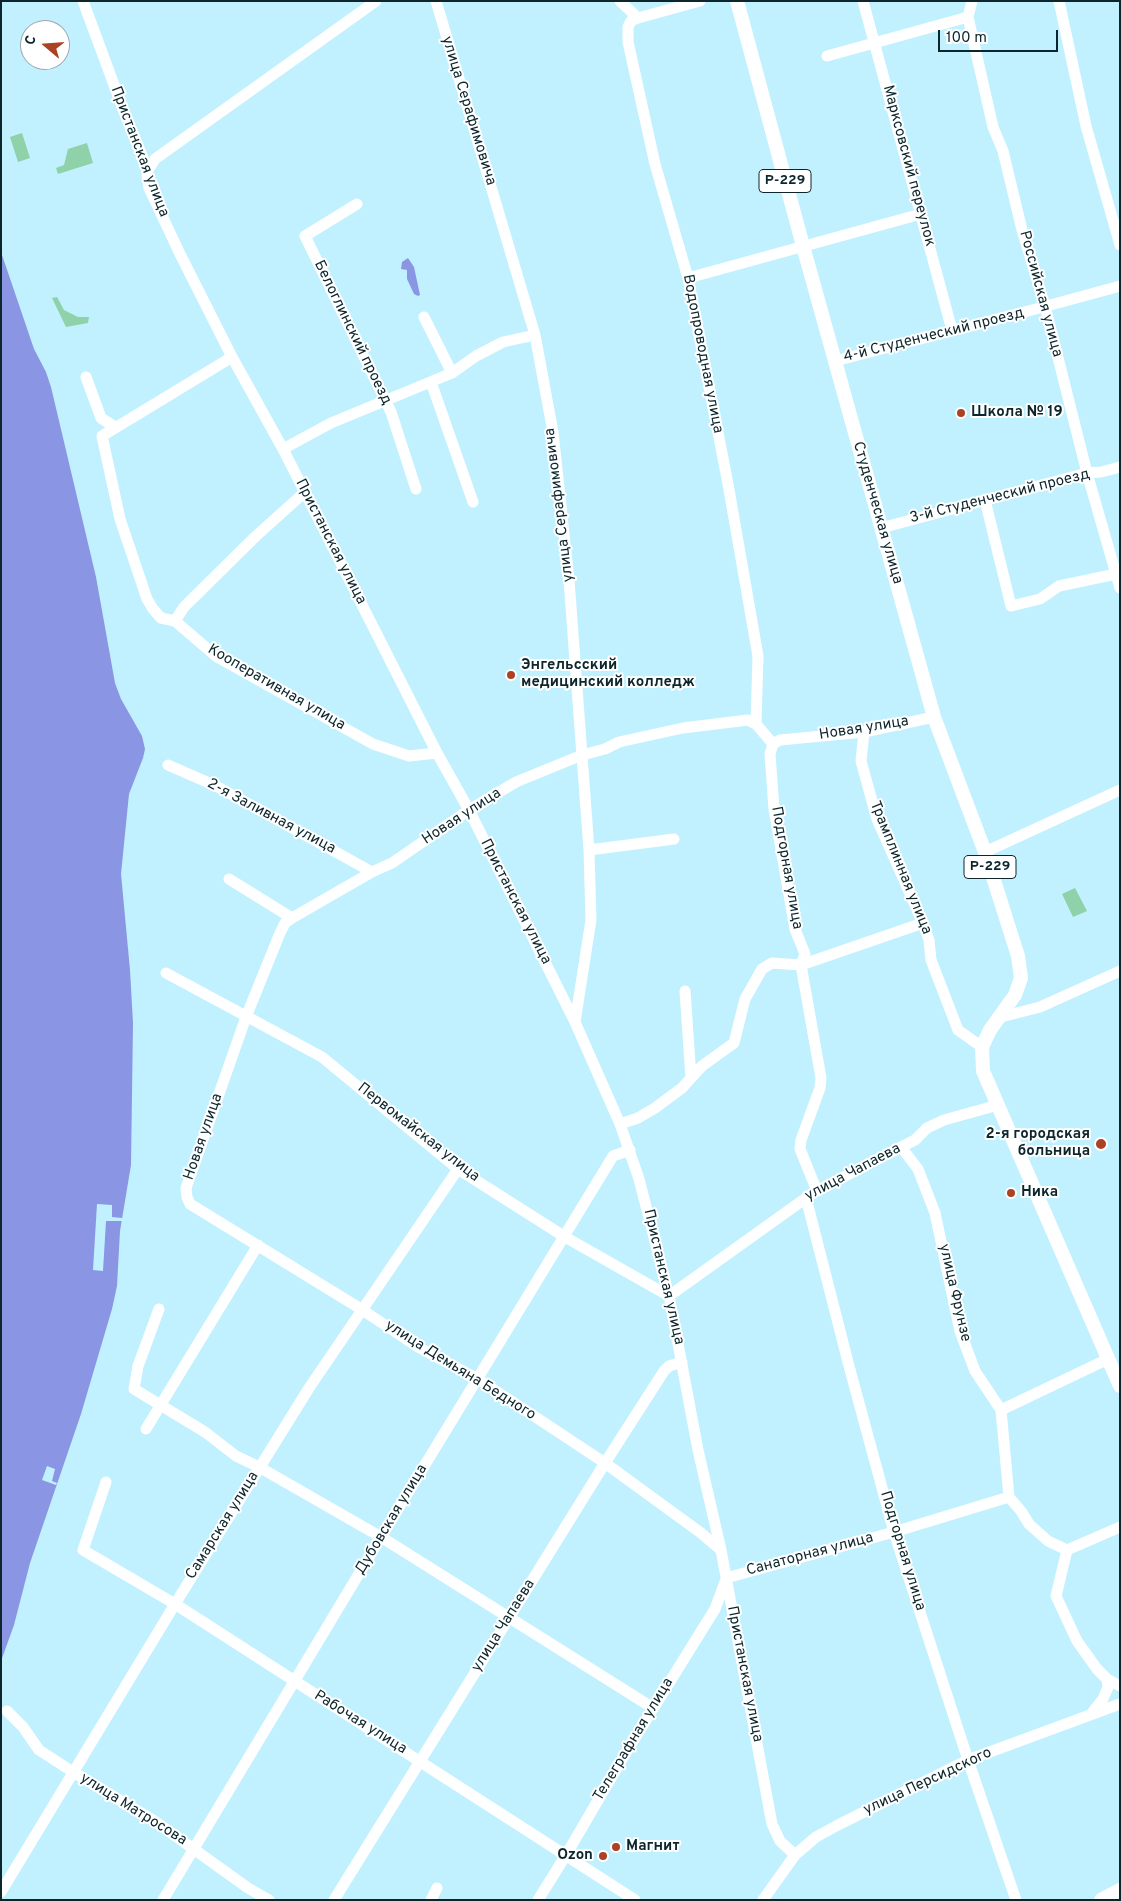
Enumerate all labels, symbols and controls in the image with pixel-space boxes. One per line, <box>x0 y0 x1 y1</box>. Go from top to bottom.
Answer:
north arrow <box>20 20 70 70</box>
scale bar <box>941 20 1061 52</box>
text: 100 m <box>946 29 987 48</box>
text: С <box>22 34 41 47</box>
street label: улица Серафимовича <box>437 34 499 188</box>
street label: Марксовский переулок <box>878 83 938 249</box>
street label: Пристанская улица <box>106 84 172 220</box>
road number: Р-229 <box>759 170 811 192</box>
street label: Российская улица <box>1014 229 1066 359</box>
street label: Белоглинский проезд <box>309 258 395 408</box>
street label: Водопроводная улица <box>678 273 726 435</box>
street label: 4-й Студенческий проезд <box>842 305 1026 367</box>
place label: Школа № 19 <box>971 404 1063 422</box>
marker: Школа № 19 <box>955 407 967 419</box>
street label: улица Серафимовича <box>542 427 578 583</box>
street label: Студенческая улица <box>848 440 906 586</box>
street label: 3-й Студенческий проезд <box>908 466 1092 528</box>
street label: Пристанская улица <box>291 476 369 608</box>
street label: Кооперативная улица <box>204 641 348 735</box>
place label: Энгельсский медицинский колледж <box>521 657 695 692</box>
marker: Энгельсский медицинский колледж <box>505 669 517 681</box>
street label: Новая улица <box>818 713 910 745</box>
street label: 2-я Заливная улица <box>204 776 338 858</box>
street label: Новая улица <box>419 785 505 849</box>
street label: Трамплинная улица <box>865 799 935 937</box>
street label: Подгорная улица <box>766 805 806 931</box>
street label: Пристанская улица <box>476 836 554 968</box>
road number: Р-229 <box>964 856 1016 879</box>
street label: Первомайская улица <box>353 1080 483 1186</box>
street label: Новая улица <box>181 1091 227 1183</box>
place label: 2-я городская больница <box>986 1126 1090 1161</box>
marker: 2-я городская больница <box>1094 1137 1108 1151</box>
street label: улица Чапаева <box>802 1140 904 1206</box>
place label: Ника <box>1021 1184 1058 1202</box>
marker: Ника <box>1005 1187 1017 1199</box>
street label: Пристанская улица <box>639 1208 687 1346</box>
street label: улица Фрунзе <box>934 1242 974 1344</box>
street label: улица Демьяна Бедного <box>381 1317 539 1425</box>
street label: Дубовская улица <box>352 1462 432 1578</box>
street label: Самарская улица <box>183 1469 263 1583</box>
street label: Подгорная улица <box>875 1489 929 1613</box>
street label: Санаторная улица <box>745 1529 875 1581</box>
street label: улица Чапаева <box>468 1576 540 1676</box>
street label: Пристанская улица <box>722 1604 766 1744</box>
street label: Телеграфная улица <box>590 1675 678 1805</box>
street label: Рабочая улица <box>310 1687 410 1759</box>
street label: улица Персидского <box>861 1744 995 1820</box>
street label: улица Матросова <box>76 1770 190 1850</box>
place label: Магнит <box>626 1838 679 1856</box>
marker: Магнит <box>610 1841 622 1853</box>
place label: Ozon <box>557 1847 593 1865</box>
marker: Ozon <box>597 1850 609 1862</box>

